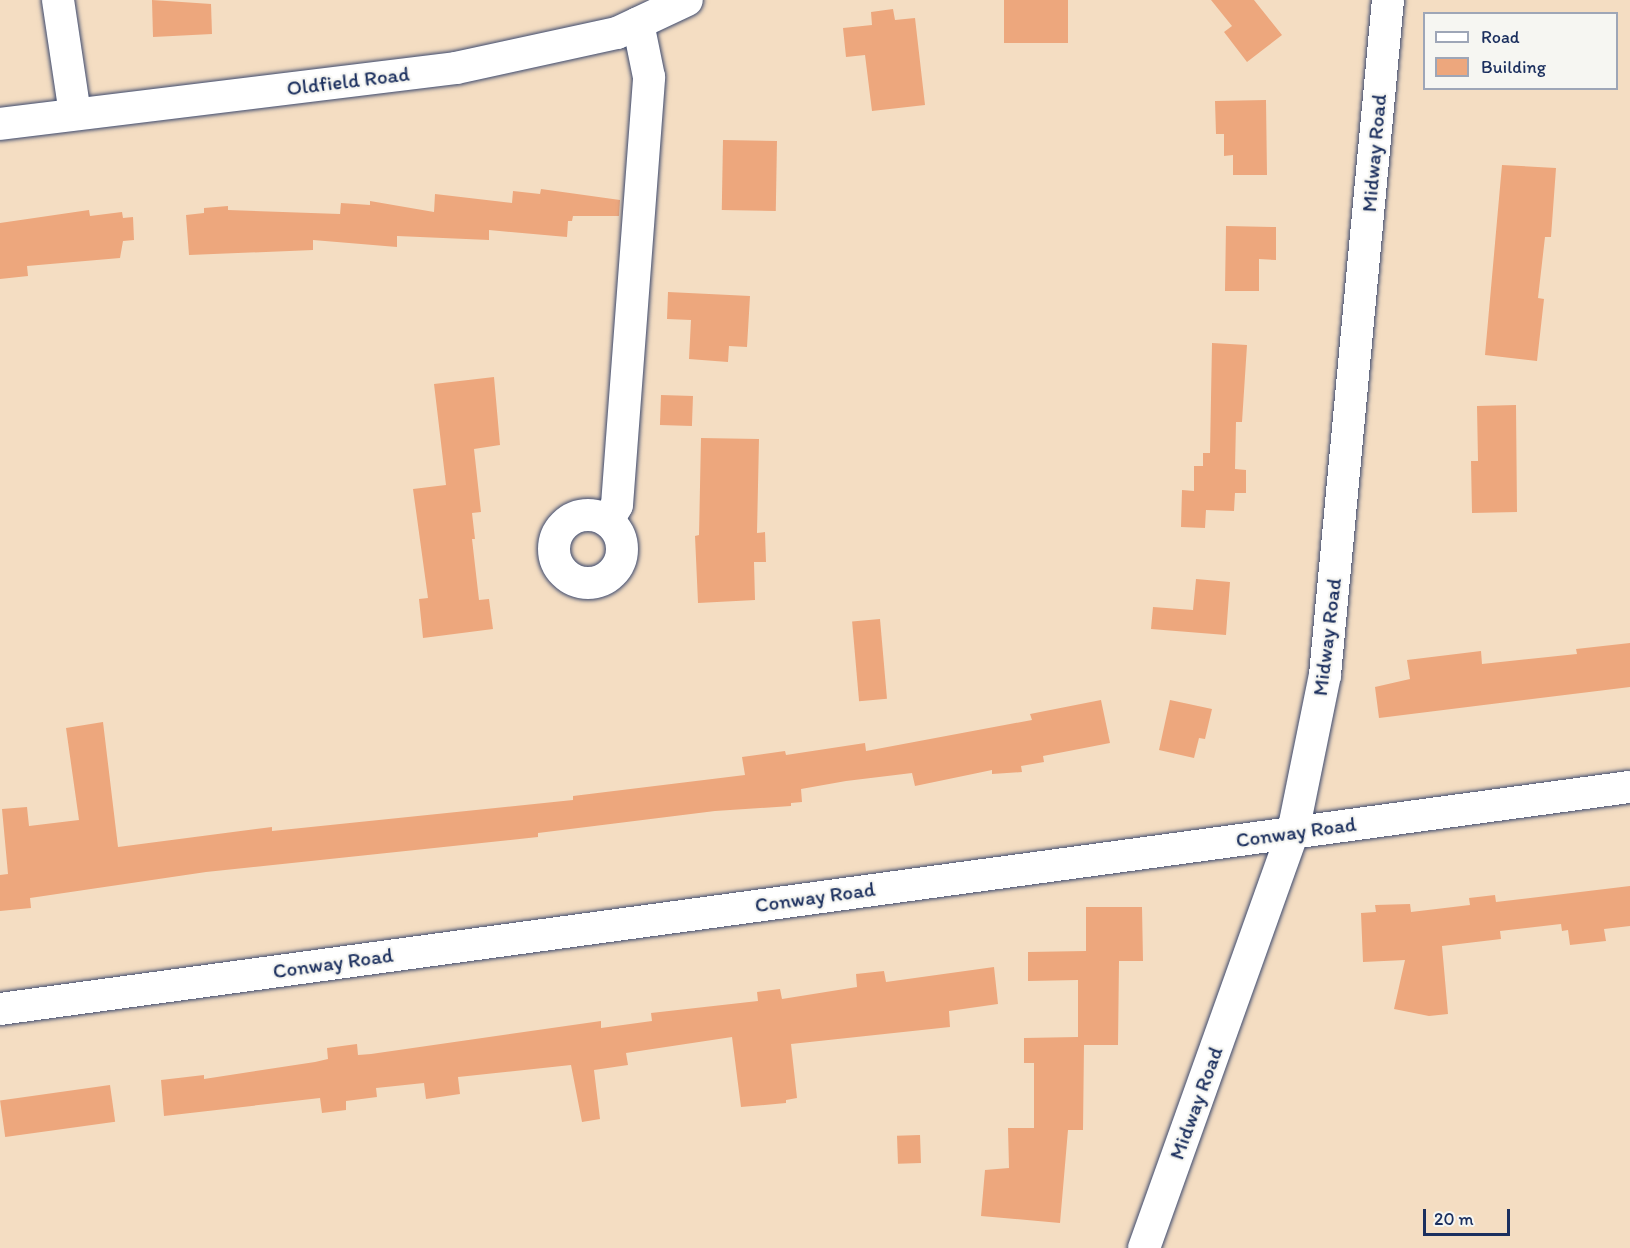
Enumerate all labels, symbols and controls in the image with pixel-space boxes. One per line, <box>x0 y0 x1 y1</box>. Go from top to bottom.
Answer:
legend <box>1423 12 1618 90</box>
text: Road <box>1481 26 1520 48</box>
text: Building <box>1481 56 1546 78</box>
street label: Oldfield Road <box>285 61 411 101</box>
street label: Midway Road <box>1356 93 1392 213</box>
street label: Midway Road <box>1307 577 1347 697</box>
street label: Conway Road <box>1235 811 1357 853</box>
street label: Conway Road <box>754 876 876 918</box>
street label: Conway Road <box>272 942 394 984</box>
street label: Midway Road <box>1164 1043 1228 1163</box>
scale bar <box>1426 1197 1513 1235</box>
text: 20 m <box>1434 1208 1474 1230</box>

